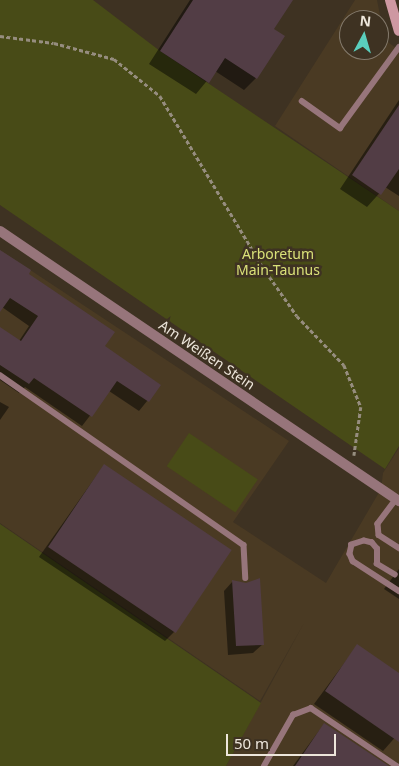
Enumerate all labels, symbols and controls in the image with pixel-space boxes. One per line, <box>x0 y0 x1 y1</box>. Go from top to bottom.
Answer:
north arrow <box>339 10 389 60</box>
text: N <box>359 11 372 31</box>
park label: Arboretum Main-Taunus <box>236 246 320 278</box>
street label: Am Weißen Stein <box>156 317 258 393</box>
scale bar <box>229 724 339 756</box>
text: 50 m <box>234 733 269 753</box>

